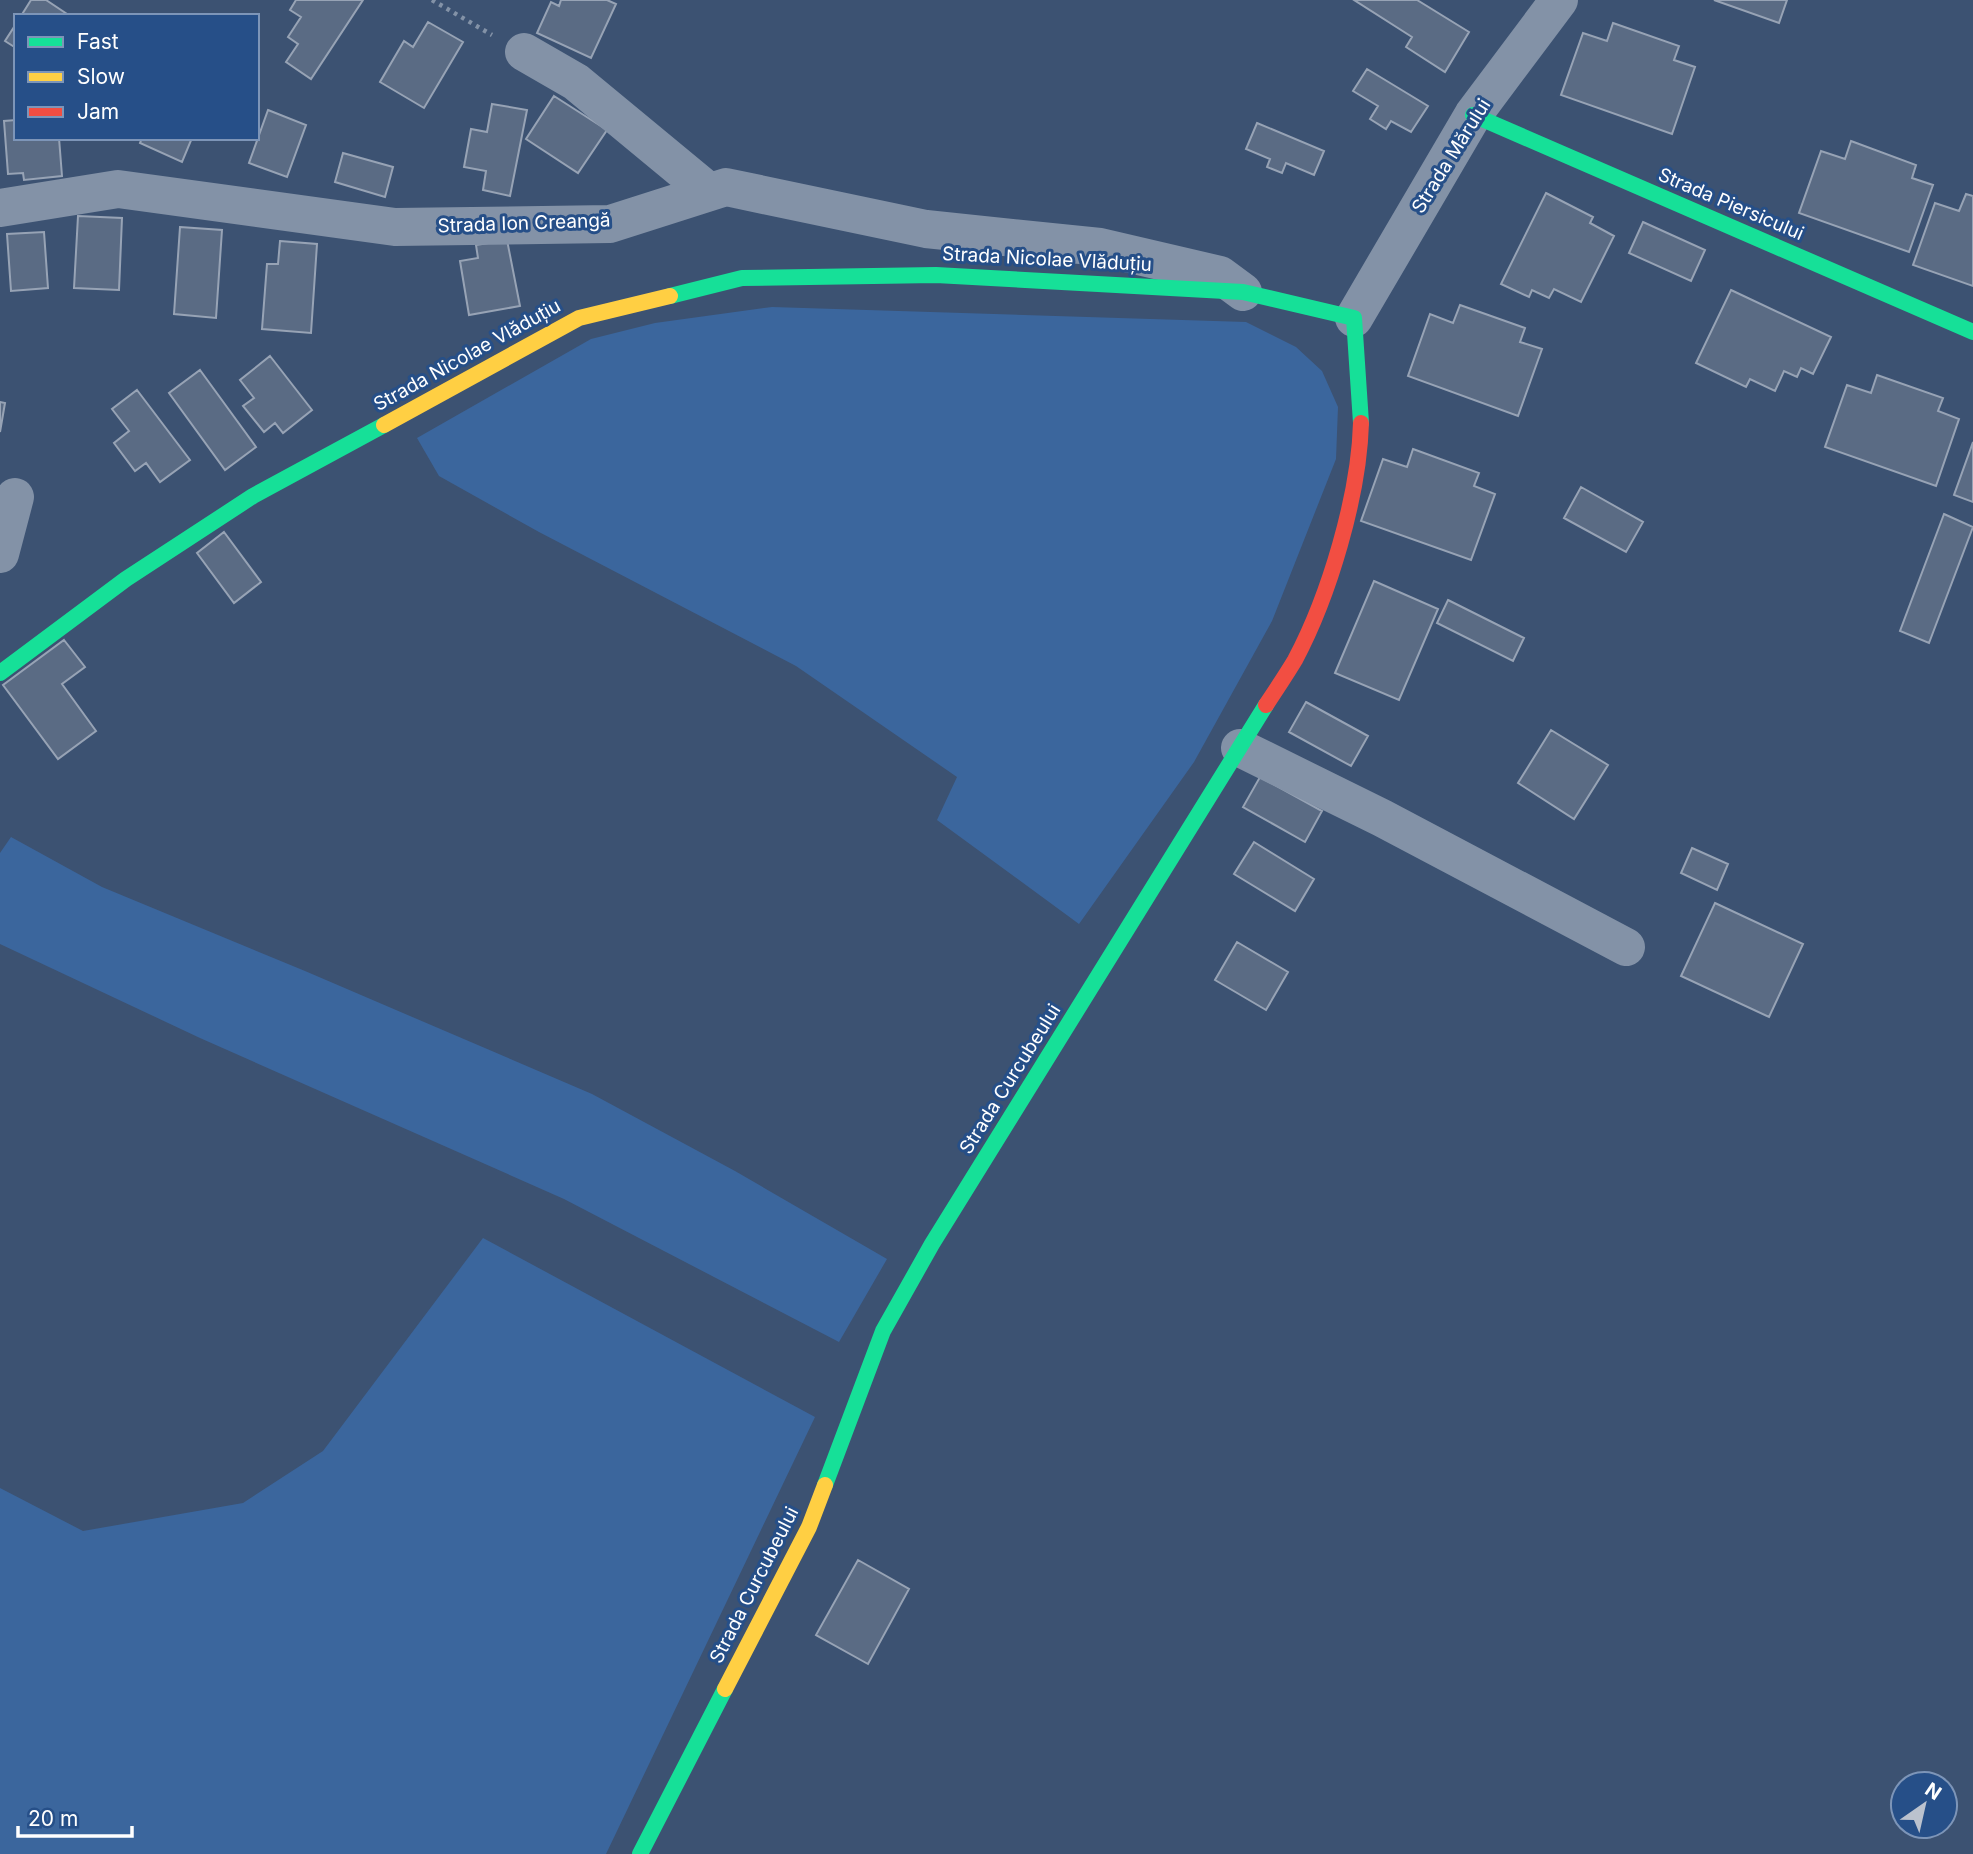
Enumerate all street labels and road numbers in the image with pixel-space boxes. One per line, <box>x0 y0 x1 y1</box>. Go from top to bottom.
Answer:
street label: Strada Mărului <box>1407 95 1495 217</box>
street label: Strada Piersicului <box>1655 163 1807 245</box>
street label: Strada Ion Creangă <box>437 208 611 238</box>
street label: Strada Nicolae Vlăduțiu <box>942 242 1152 276</box>
street label: Strada Nicolae Vlăduțiu <box>370 294 564 416</box>
street label: Strada Curcubeului <box>955 1000 1065 1158</box>
street label: Strada Curcubeului <box>705 1503 803 1667</box>

